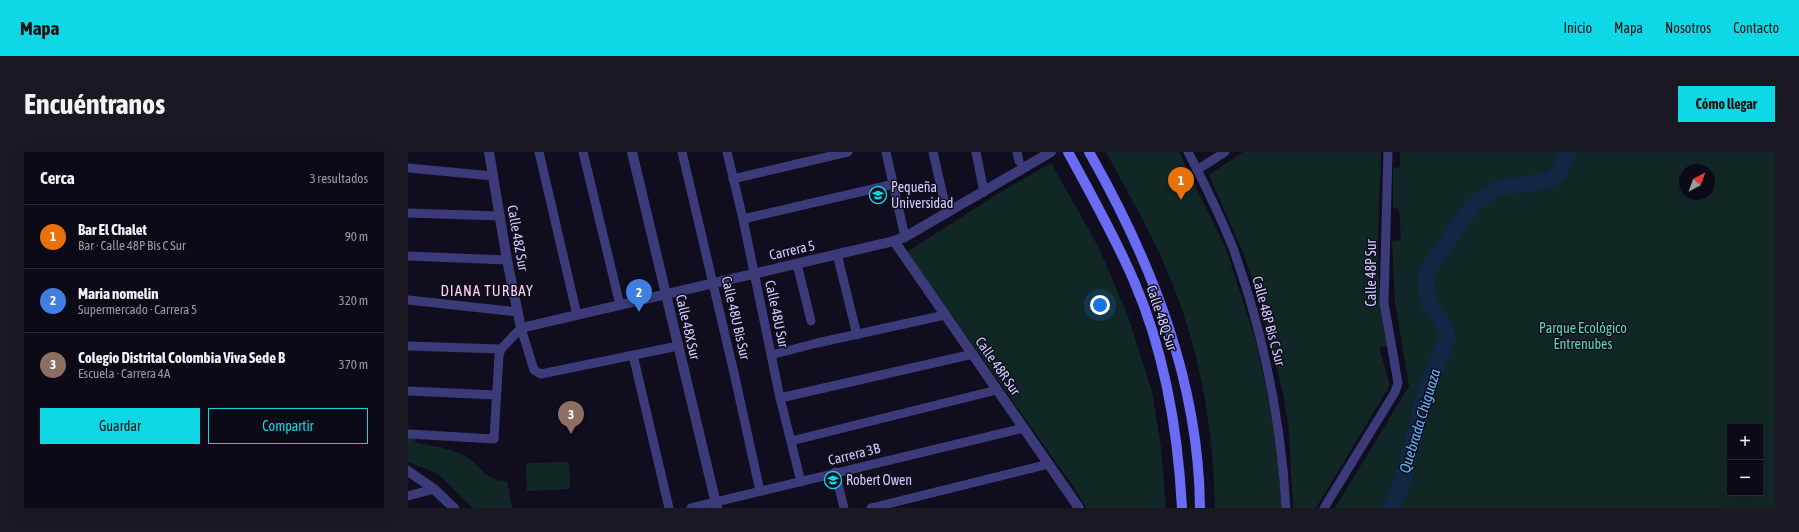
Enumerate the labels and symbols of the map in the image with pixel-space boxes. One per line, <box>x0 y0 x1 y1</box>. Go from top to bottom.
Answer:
north arrow <box>1679 164 1715 200</box>
pin: 1 <box>1168 167 1194 200</box>
place label: Pequeña Universidad <box>891 179 953 211</box>
school or university icon: Pequeña Universidad <box>868 185 888 205</box>
street label: Calle 48Z Sur <box>504 204 532 273</box>
street label: Carrera 5 <box>768 237 816 263</box>
street label: Calle 48P Sur <box>1363 239 1379 307</box>
street label: Calle 48P Bis C Sur <box>1249 274 1289 368</box>
street label: Calle 48U Bis Sur <box>719 275 754 362</box>
pin: 2 <box>626 279 652 312</box>
street label: Calle 48U Sur <box>762 279 792 350</box>
district label: DIANA TURBAY <box>440 282 534 299</box>
street label: Calle 48Q Sur <box>1143 283 1181 354</box>
street label: Calle 48X Sur <box>673 293 703 362</box>
your location <box>1090 295 1110 315</box>
park label: Parque Ecológico Entrenubes <box>1539 320 1627 352</box>
street label: Calle 48R Sur <box>972 334 1024 399</box>
water label: Quebrada Chiguaza <box>1396 367 1443 475</box>
pin: 3 <box>558 401 584 434</box>
street label: Carrera 3B <box>826 440 882 468</box>
school or university icon: Robert Owen <box>823 470 843 490</box>
place label: Robert Owen <box>846 472 912 488</box>

